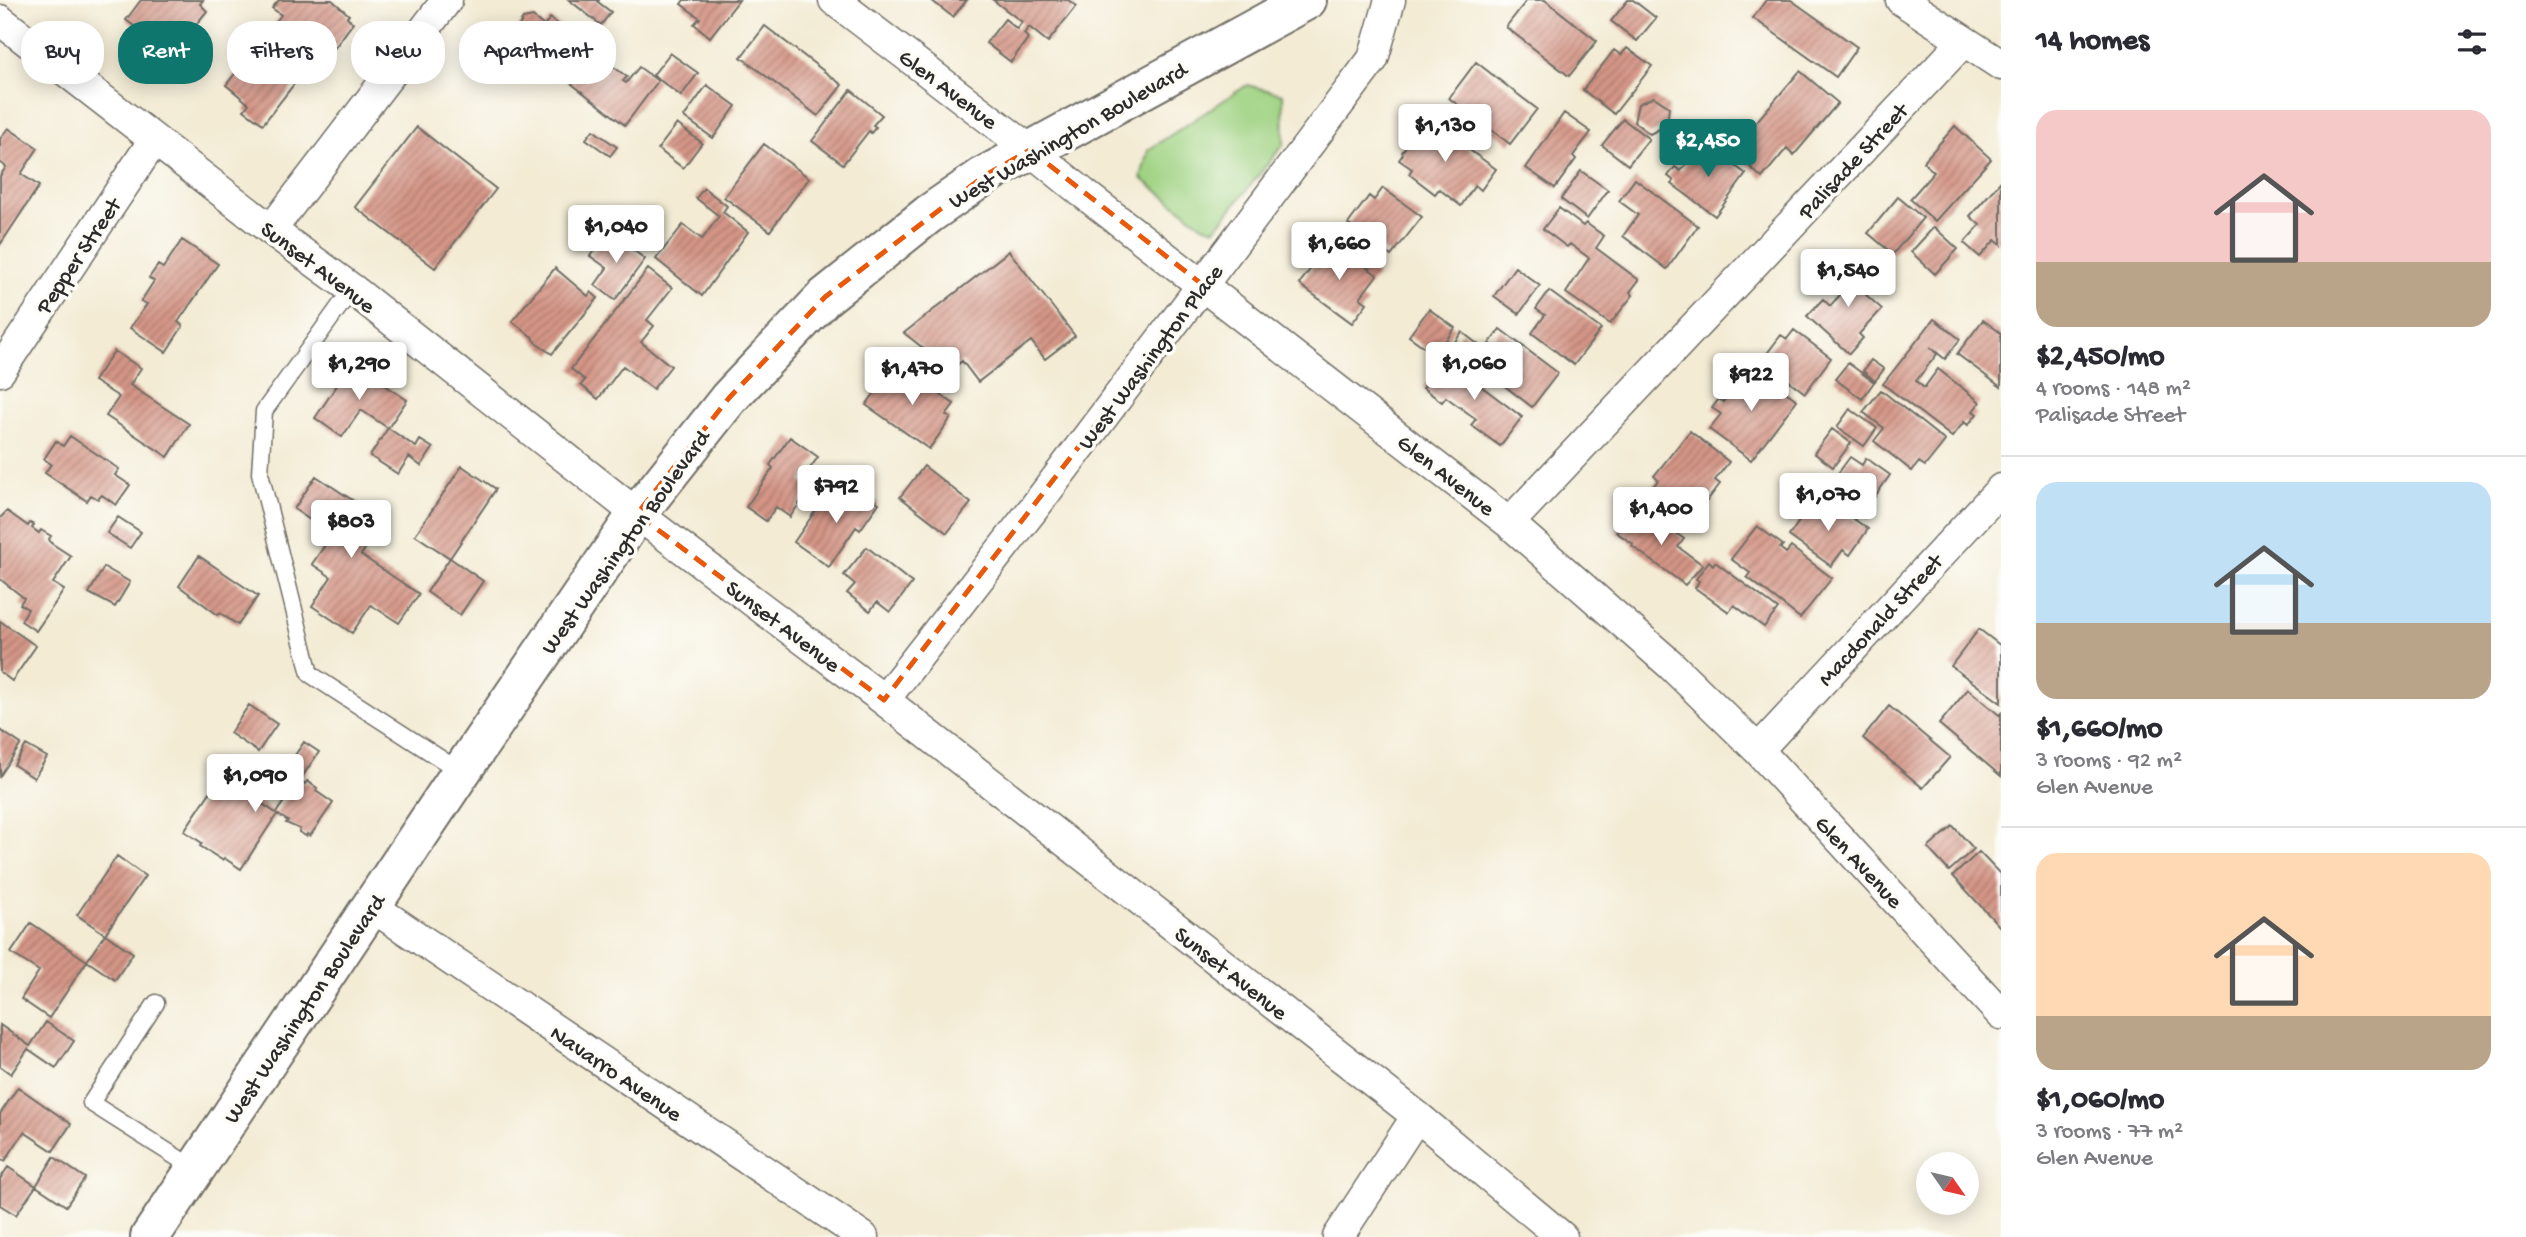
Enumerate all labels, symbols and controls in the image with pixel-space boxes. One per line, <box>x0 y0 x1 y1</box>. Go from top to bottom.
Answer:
chip: Buy <box>21 21 104 84</box>
chip: Rent <box>118 21 213 84</box>
chip: Filters <box>227 21 337 84</box>
chip: New <box>351 21 445 84</box>
chip: Apartment <box>459 21 616 84</box>
icon: filters <box>2453 23 2491 61</box>
text: 14 homes <box>2036 25 2149 60</box>
street label: Glen Avenue <box>892 45 1003 137</box>
street label: West Washington Boulevard <box>945 57 1194 216</box>
street label: Palisade Street <box>1793 98 1916 227</box>
pin: $1,130 <box>1388 104 1502 164</box>
text: $1,130 <box>1414 113 1476 140</box>
pin: $2,450 <box>1651 120 1765 179</box>
text: $2,450 <box>1676 128 1740 155</box>
icon: home <box>2201 155 2327 281</box>
street label: Pepper Street <box>31 193 129 321</box>
pin: $1,040 <box>559 205 673 265</box>
text: $1,040 <box>584 214 648 241</box>
street label: Sunset Avenue <box>254 217 381 321</box>
pin: $1,660 <box>1282 222 1396 282</box>
text: $1,660 <box>1307 231 1371 258</box>
pin: $1,540 <box>1791 250 1905 309</box>
text: $1,540 <box>1817 258 1879 285</box>
street label: West Washington Place <box>1073 259 1231 456</box>
text: $2,450/mo <box>2036 341 2165 376</box>
pin: $1,290 <box>302 342 416 402</box>
pin: $1,060 <box>1417 342 1531 402</box>
pin: $1,470 <box>855 348 969 407</box>
text: $1,290 <box>328 351 390 378</box>
text: $1,060 <box>1442 351 1506 378</box>
pin: $922 <box>1710 354 1792 413</box>
text: $1,470 <box>881 356 943 383</box>
text: $922 <box>1729 362 1773 389</box>
text: 4 rooms · 148 m² <box>2036 376 2191 403</box>
text: Palisade Street <box>2036 403 2185 430</box>
street label: West Washington Boulevard <box>536 424 718 660</box>
street label: Glen Avenue <box>1390 430 1500 524</box>
pin: $792 <box>795 466 877 525</box>
text: $792 <box>813 474 859 501</box>
pin: $1,070 <box>1771 474 1885 533</box>
text: $1,070 <box>1796 482 1860 509</box>
pin: $1,400 <box>1604 488 1718 547</box>
text: $1,400 <box>1629 496 1693 523</box>
pin: $803 <box>310 500 392 560</box>
text: $803 <box>327 509 375 536</box>
icon: home <box>2201 527 2327 653</box>
street label: Macdonald Street <box>1813 548 1951 693</box>
street label: Sunset Avenue <box>719 576 846 680</box>
text: $1,660/mo <box>2036 713 2163 748</box>
text: 3 rooms · 92 m² <box>2036 748 2182 775</box>
pin: $1,090 <box>198 754 312 814</box>
text: $1,090 <box>223 763 287 790</box>
text: Glen Avenue <box>2036 775 2153 802</box>
street label: Glen Avenue <box>1808 811 1908 916</box>
street label: West Washington Boulevard <box>219 889 394 1130</box>
icon: home <box>2201 898 2327 1024</box>
street label: Sunset Avenue <box>1168 922 1293 1028</box>
street label: Navarro Avenue <box>544 1021 687 1130</box>
text: $1,060/mo <box>2036 1084 2164 1119</box>
text: 3 rooms · 77 m² <box>2036 1119 2183 1146</box>
text: Glen Avenue <box>2036 1146 2153 1173</box>
north arrow <box>1916 1152 1979 1214</box>
map controls <box>1916 1152 1979 1215</box>

